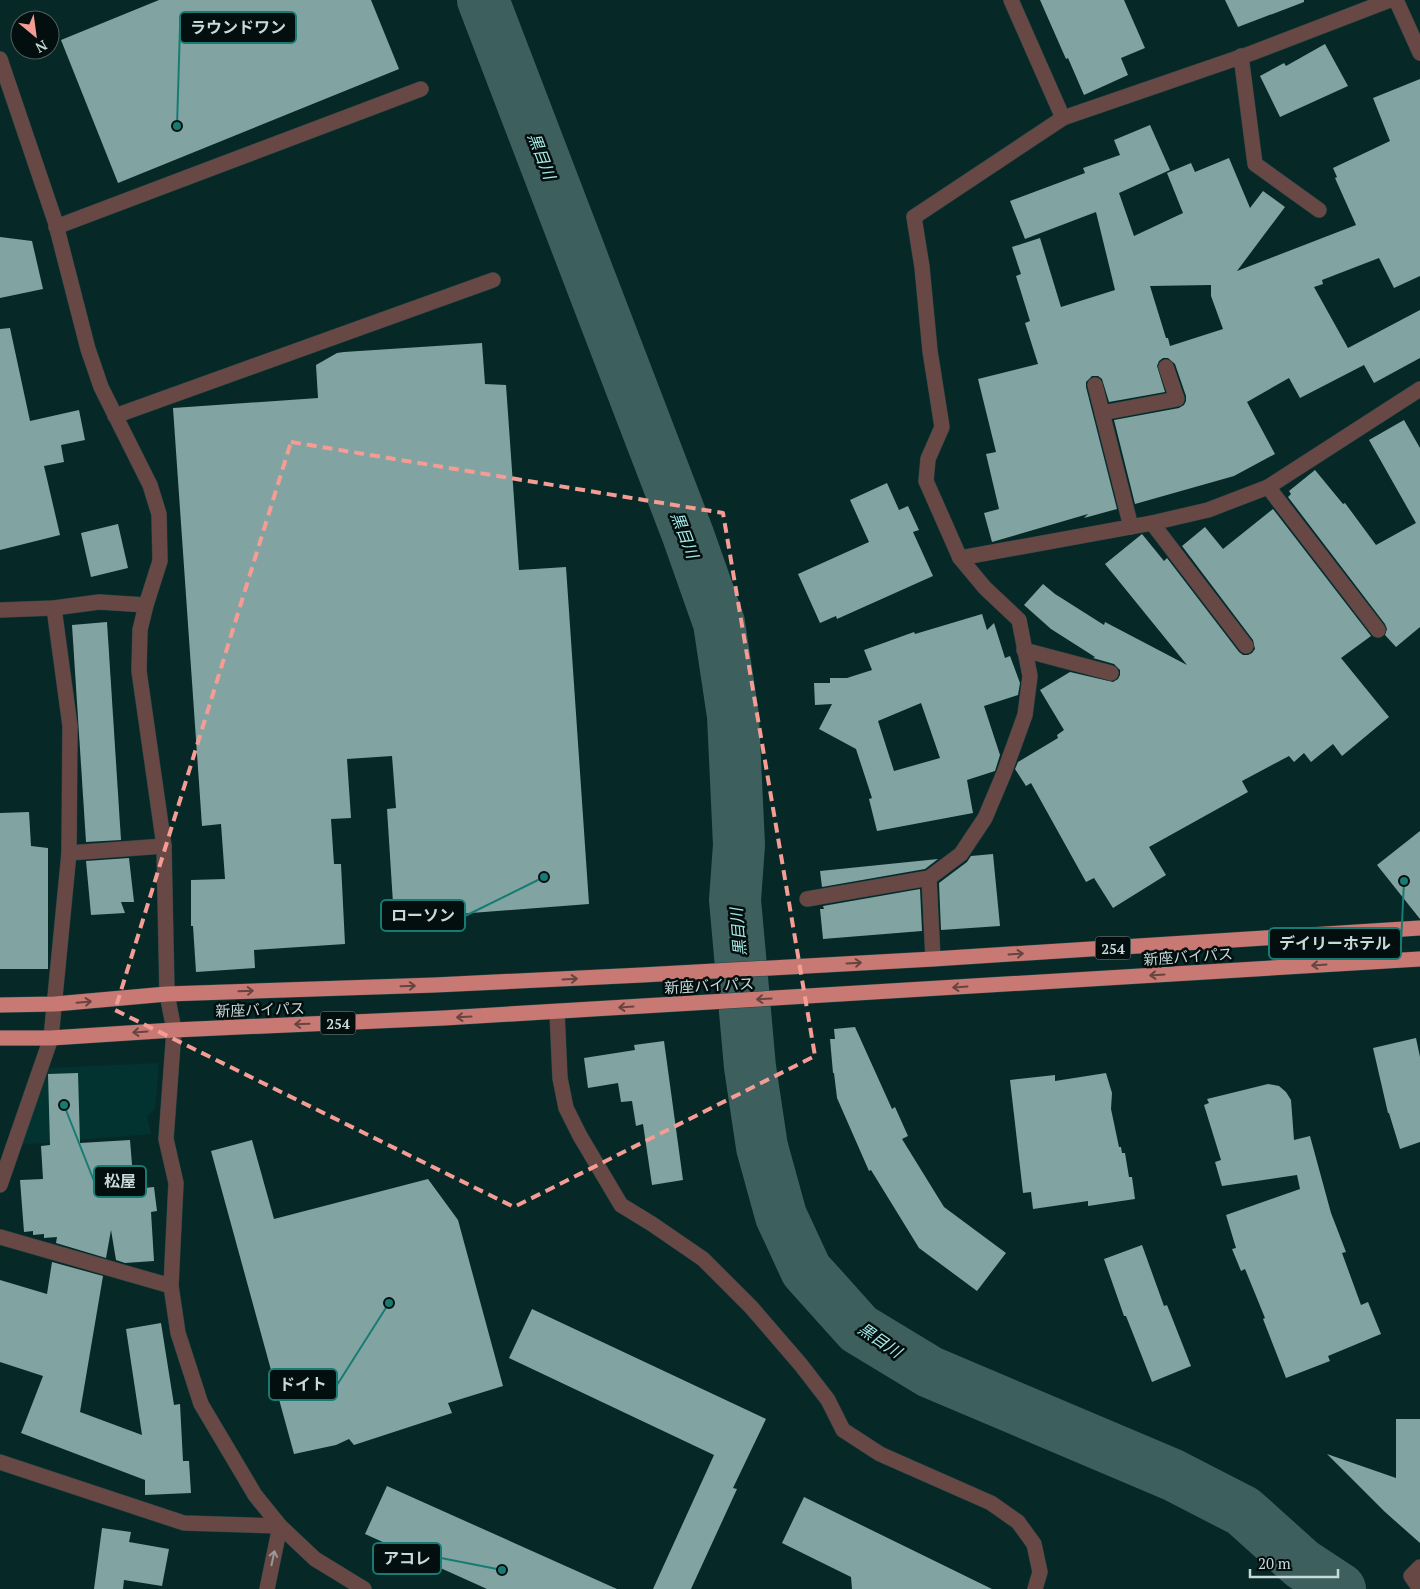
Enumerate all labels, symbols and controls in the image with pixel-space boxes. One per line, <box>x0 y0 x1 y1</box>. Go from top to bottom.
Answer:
north arrow <box>10 10 60 60</box>
callout: ラウンドワン <box>180 12 296 43</box>
text: ラウンドワン <box>190 16 286 38</box>
text: N <box>32 36 51 58</box>
water label: 黒目川 <box>523 130 562 184</box>
water label: 黒目川 <box>666 509 705 563</box>
callout: ローソン <box>381 900 465 931</box>
text: ローソン <box>391 904 455 926</box>
water label: 黒目川 <box>725 905 751 957</box>
callout: デイリーホテル <box>1269 928 1401 959</box>
text: デイリーホテル <box>1279 932 1391 954</box>
road number: 254 <box>1096 936 1130 960</box>
street label: 新座バイパス <box>1143 943 1233 969</box>
one-way arrow <box>1008 949 1024 958</box>
one-way arrow <box>846 959 862 968</box>
one-way arrow <box>1311 961 1327 970</box>
one-way arrow <box>1149 971 1165 980</box>
street label: 新座バイパス <box>664 973 754 997</box>
one-way arrow <box>562 974 578 983</box>
one-way arrow <box>400 981 416 990</box>
one-way arrow <box>952 983 968 992</box>
one-way arrow <box>237 986 253 996</box>
one-way arrow <box>756 995 772 1004</box>
one-way arrow <box>75 997 91 1006</box>
street label: 新座バイパス <box>215 997 305 1021</box>
one-way arrow <box>619 1003 635 1012</box>
road number: 254 <box>320 1011 356 1034</box>
one-way arrow <box>457 1013 473 1022</box>
one-way arrow <box>294 1020 310 1029</box>
one-way arrow <box>132 1028 148 1037</box>
callout: 松屋 <box>94 1166 146 1197</box>
text: 松屋 <box>104 1170 136 1192</box>
water label: 黒目川 <box>854 1317 908 1364</box>
callout: ドイト <box>269 1369 337 1400</box>
text: ドイト <box>279 1373 327 1395</box>
callout: アコレ <box>373 1543 441 1574</box>
scale bar <box>1250 1546 1338 1578</box>
text: アコレ <box>383 1547 431 1569</box>
one-way arrow <box>269 1550 279 1566</box>
text: 20 m <box>1258 1553 1291 1573</box>

